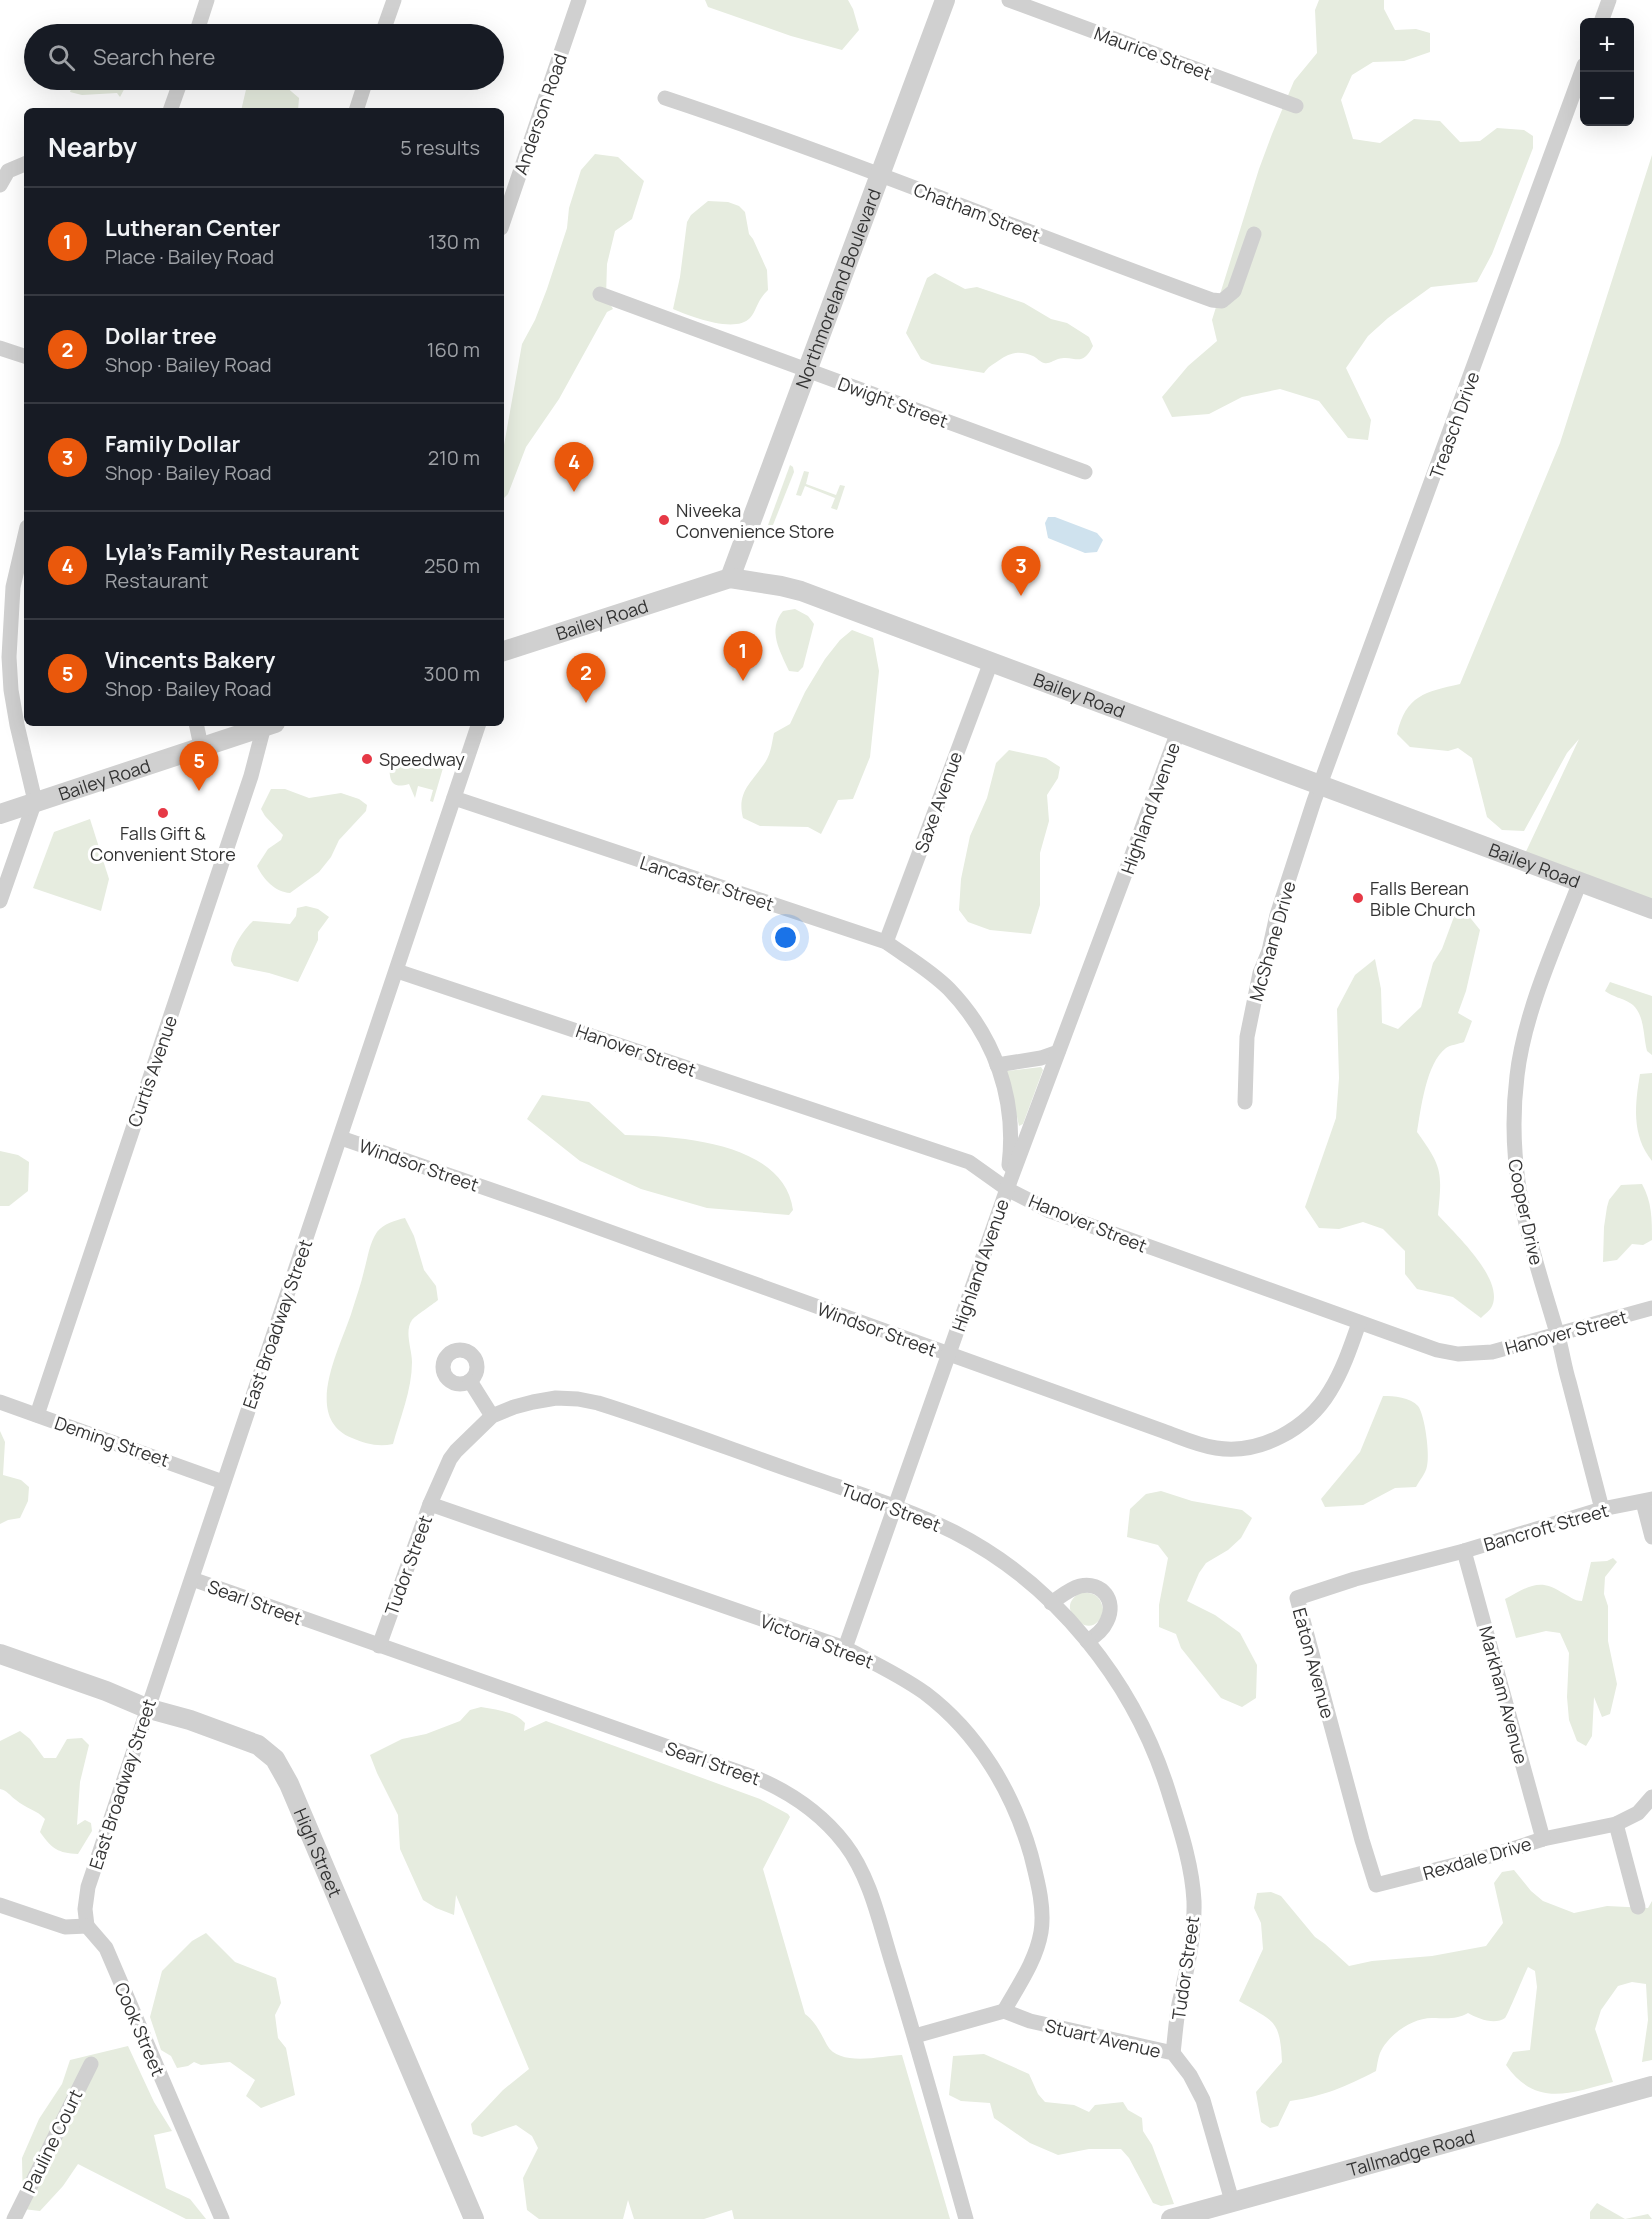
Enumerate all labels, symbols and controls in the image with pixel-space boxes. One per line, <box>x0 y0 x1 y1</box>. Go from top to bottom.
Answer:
map controls <box>1580 18 1634 126</box>
button: + <box>1580 18 1634 72</box>
street label: Maurice Street <box>1091 21 1215 85</box>
search box <box>24 24 504 90</box>
icon: search <box>45 41 78 74</box>
text: Search here <box>93 42 215 72</box>
street label: Anderson Road <box>508 50 572 178</box>
button: − <box>1580 72 1634 126</box>
text: Nearby <box>48 129 137 165</box>
text: 5 results <box>400 134 480 161</box>
street label: Chatham Street <box>911 177 1043 247</box>
street label: Northmoreland Boulevard <box>790 185 886 392</box>
text: Lutheran Center <box>105 213 280 243</box>
text: 1 <box>63 228 72 255</box>
text: 130 m <box>428 228 480 255</box>
text: Place · Bailey Road <box>105 243 274 270</box>
text: Dollar tree <box>105 321 217 351</box>
text: 2 <box>62 336 73 363</box>
text: 160 m <box>427 336 480 363</box>
text: Shop · Bailey Road <box>105 351 272 378</box>
street label: Treasch Drive <box>1424 368 1484 482</box>
street label: Dwight Street <box>835 371 951 433</box>
text: Family Dollar <box>105 429 240 459</box>
pin: 4 <box>554 442 594 492</box>
text: 3 <box>62 444 73 471</box>
text: 210 m <box>428 444 480 471</box>
text: Shop · Bailey Road <box>105 459 272 486</box>
place label: Niveeka Convenience Store <box>676 498 834 543</box>
marker: Niveeka Convenience Store <box>657 513 671 527</box>
text: Lyla's Family Restaurant <box>105 537 360 567</box>
pin: 3 <box>1002 546 1040 596</box>
text: 4 <box>61 552 74 579</box>
text: 250 m <box>424 552 480 579</box>
text: Restaurant <box>105 567 209 594</box>
street label: Bailey Road <box>553 593 651 646</box>
pin: 1 <box>724 632 762 681</box>
text: Vincents Bakery <box>105 645 275 675</box>
pin: 2 <box>566 654 606 703</box>
text: 5 <box>62 660 73 687</box>
text: 300 m <box>424 660 480 687</box>
street label: Bailey Road <box>1030 667 1128 723</box>
text: Shop · Bailey Road <box>105 675 272 702</box>
street label: Highland Avenue <box>1115 739 1185 877</box>
pin: 5 <box>180 742 218 791</box>
place label: Speedway <box>379 747 465 771</box>
street label: Saxe Avenue <box>909 748 967 856</box>
marker: Speedway <box>360 752 374 766</box>
street label: Bailey Road <box>55 753 154 806</box>
marker: Falls Gift & Convenient Store <box>156 806 170 820</box>
place label: Falls Gift & Convenient Store <box>90 821 236 866</box>
street label: Bailey Road <box>1486 837 1584 893</box>
street label: Lancaster Street <box>637 850 777 916</box>
place label: Falls Berean Bible Church <box>1370 876 1475 921</box>
street label: McShane Drive <box>1243 878 1301 1004</box>
marker: Falls Berean Bible Church <box>1351 891 1365 905</box>
your location <box>771 923 800 952</box>
street label: Curtis Avenue <box>122 1012 182 1130</box>
street label: Hanover Street <box>573 1018 699 1082</box>
street label: Windsor Street <box>356 1133 482 1197</box>
street label: Cooper Drive <box>1503 1157 1549 1267</box>
street label: Hanover Street <box>1025 1188 1151 1258</box>
street label: Highland Avenue <box>946 1196 1014 1334</box>
street label: East Broadway Street <box>237 1236 317 1412</box>
street label: Windsor Street <box>814 1296 940 1362</box>
street label: Hanover Street <box>1502 1304 1630 1360</box>
street label: Deming Street <box>52 1410 172 1472</box>
street label: Tudor Street <box>838 1477 944 1537</box>
street label: Bancroft Street <box>1481 1498 1611 1556</box>
street label: Tudor Street <box>379 1512 437 1618</box>
street label: Searl Street <box>205 1574 305 1630</box>
street label: Eaton Avenue <box>1288 1605 1340 1721</box>
street label: Victoria Street <box>757 1608 877 1674</box>
street label: Markham Avenue <box>1474 1623 1534 1767</box>
street label: East Broadway Street <box>83 1696 161 1872</box>
street label: Searl Street <box>662 1736 764 1790</box>
street label: High Street <box>289 1804 348 1901</box>
street label: Rexdale Drive <box>1420 1831 1534 1885</box>
street label: Tudor Street <box>1166 1914 1204 2022</box>
street label: Cook Street <box>109 1978 171 2080</box>
street label: Stuart Avenue <box>1043 2013 1163 2063</box>
street label: Pauline Court <box>17 2085 87 2197</box>
street label: Tallmadge Road <box>1345 2124 1477 2182</box>

